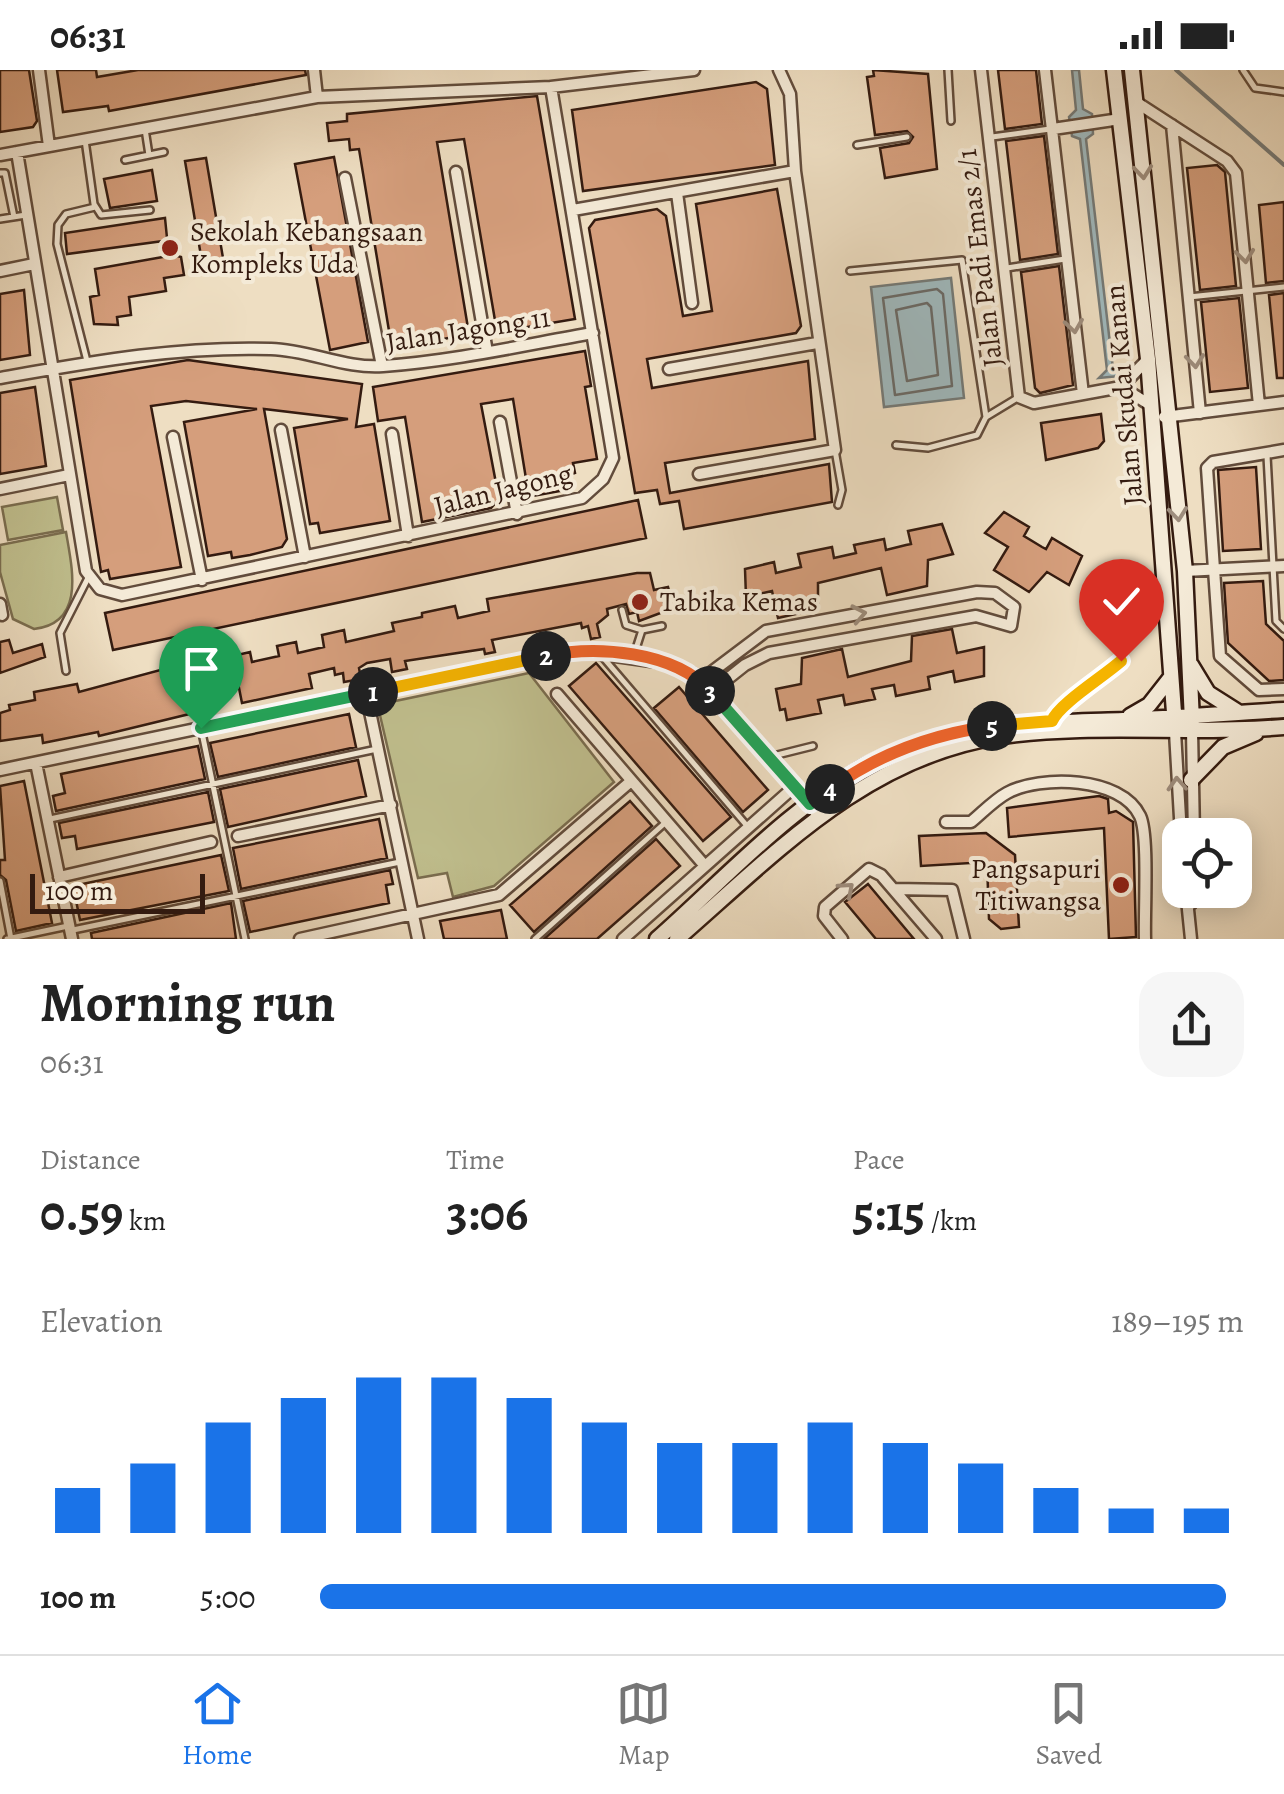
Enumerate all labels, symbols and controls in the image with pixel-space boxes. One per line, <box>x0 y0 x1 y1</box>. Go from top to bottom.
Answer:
text: 06:31 <box>50 9 126 61</box>
street label: Jalan Padi Emas 2/1 <box>948 147 1012 369</box>
one-way arrow <box>1132 164 1153 180</box>
place label: Sekolah Kebangsaan Kompleks Uda <box>190 213 423 283</box>
marker: Sekolah Kebangsaan Kompleks Uda <box>159 237 181 259</box>
one-way arrow <box>1234 248 1255 264</box>
street label: Jalan Skudai Kanan <box>1095 283 1153 507</box>
street label: Jalan Jagong 11 <box>383 298 553 362</box>
one-way arrow <box>1063 319 1084 335</box>
one-way arrow <box>1184 354 1205 370</box>
street label: Jalan Jagong <box>430 455 576 525</box>
one-way arrow <box>1167 506 1189 522</box>
pin <box>1079 559 1164 662</box>
icon: check <box>1094 574 1149 629</box>
place label: Tabika Kemas <box>660 583 818 621</box>
marker: Tabika Kemas <box>629 591 651 613</box>
one-way arrow <box>851 604 867 625</box>
pin <box>159 626 244 729</box>
pin: 2 <box>521 631 571 681</box>
text: 2 <box>539 637 553 675</box>
icon: arrive <box>174 641 229 696</box>
pin: 3 <box>685 666 735 716</box>
pin: 1 <box>348 667 398 717</box>
text: 3 <box>704 672 716 710</box>
text: 1 <box>368 673 378 711</box>
pin: 5 <box>967 701 1017 751</box>
text: 5 <box>986 707 998 745</box>
pin: 4 <box>805 764 855 814</box>
text: 4 <box>823 770 837 808</box>
one-way arrow <box>1167 775 1188 791</box>
map controls <box>1162 818 1252 908</box>
button: locate <box>1162 818 1252 908</box>
place label: Pangsapuri Titiwangsa <box>971 850 1101 920</box>
scale bar <box>30 869 205 914</box>
text: 100 m <box>45 872 113 910</box>
marker: Pangsapuri Titiwangsa <box>1110 874 1132 896</box>
one-way arrow <box>835 883 853 901</box>
text: Morning run <box>40 965 335 1040</box>
button: share <box>1139 972 1244 1077</box>
text: 06:31 <box>40 1040 104 1084</box>
text: Distance <box>40 1141 140 1179</box>
text: Time <box>446 1141 505 1179</box>
text: Pace <box>853 1141 905 1179</box>
text: 0.59 <box>40 1179 123 1247</box>
text: 3:06 <box>446 1179 528 1247</box>
text: 5:15 <box>853 1179 925 1247</box>
text: km <box>123 1202 166 1240</box>
text: /km <box>925 1202 977 1240</box>
text: Elevation <box>40 1299 163 1343</box>
text: 189–195 m <box>1111 1299 1244 1343</box>
text: 100 m <box>40 1575 116 1619</box>
text: 5:00 <box>200 1575 256 1619</box>
tab: Home <box>182 1676 252 1774</box>
tab: Map <box>616 1676 671 1774</box>
tab: Saved <box>1036 1676 1102 1774</box>

